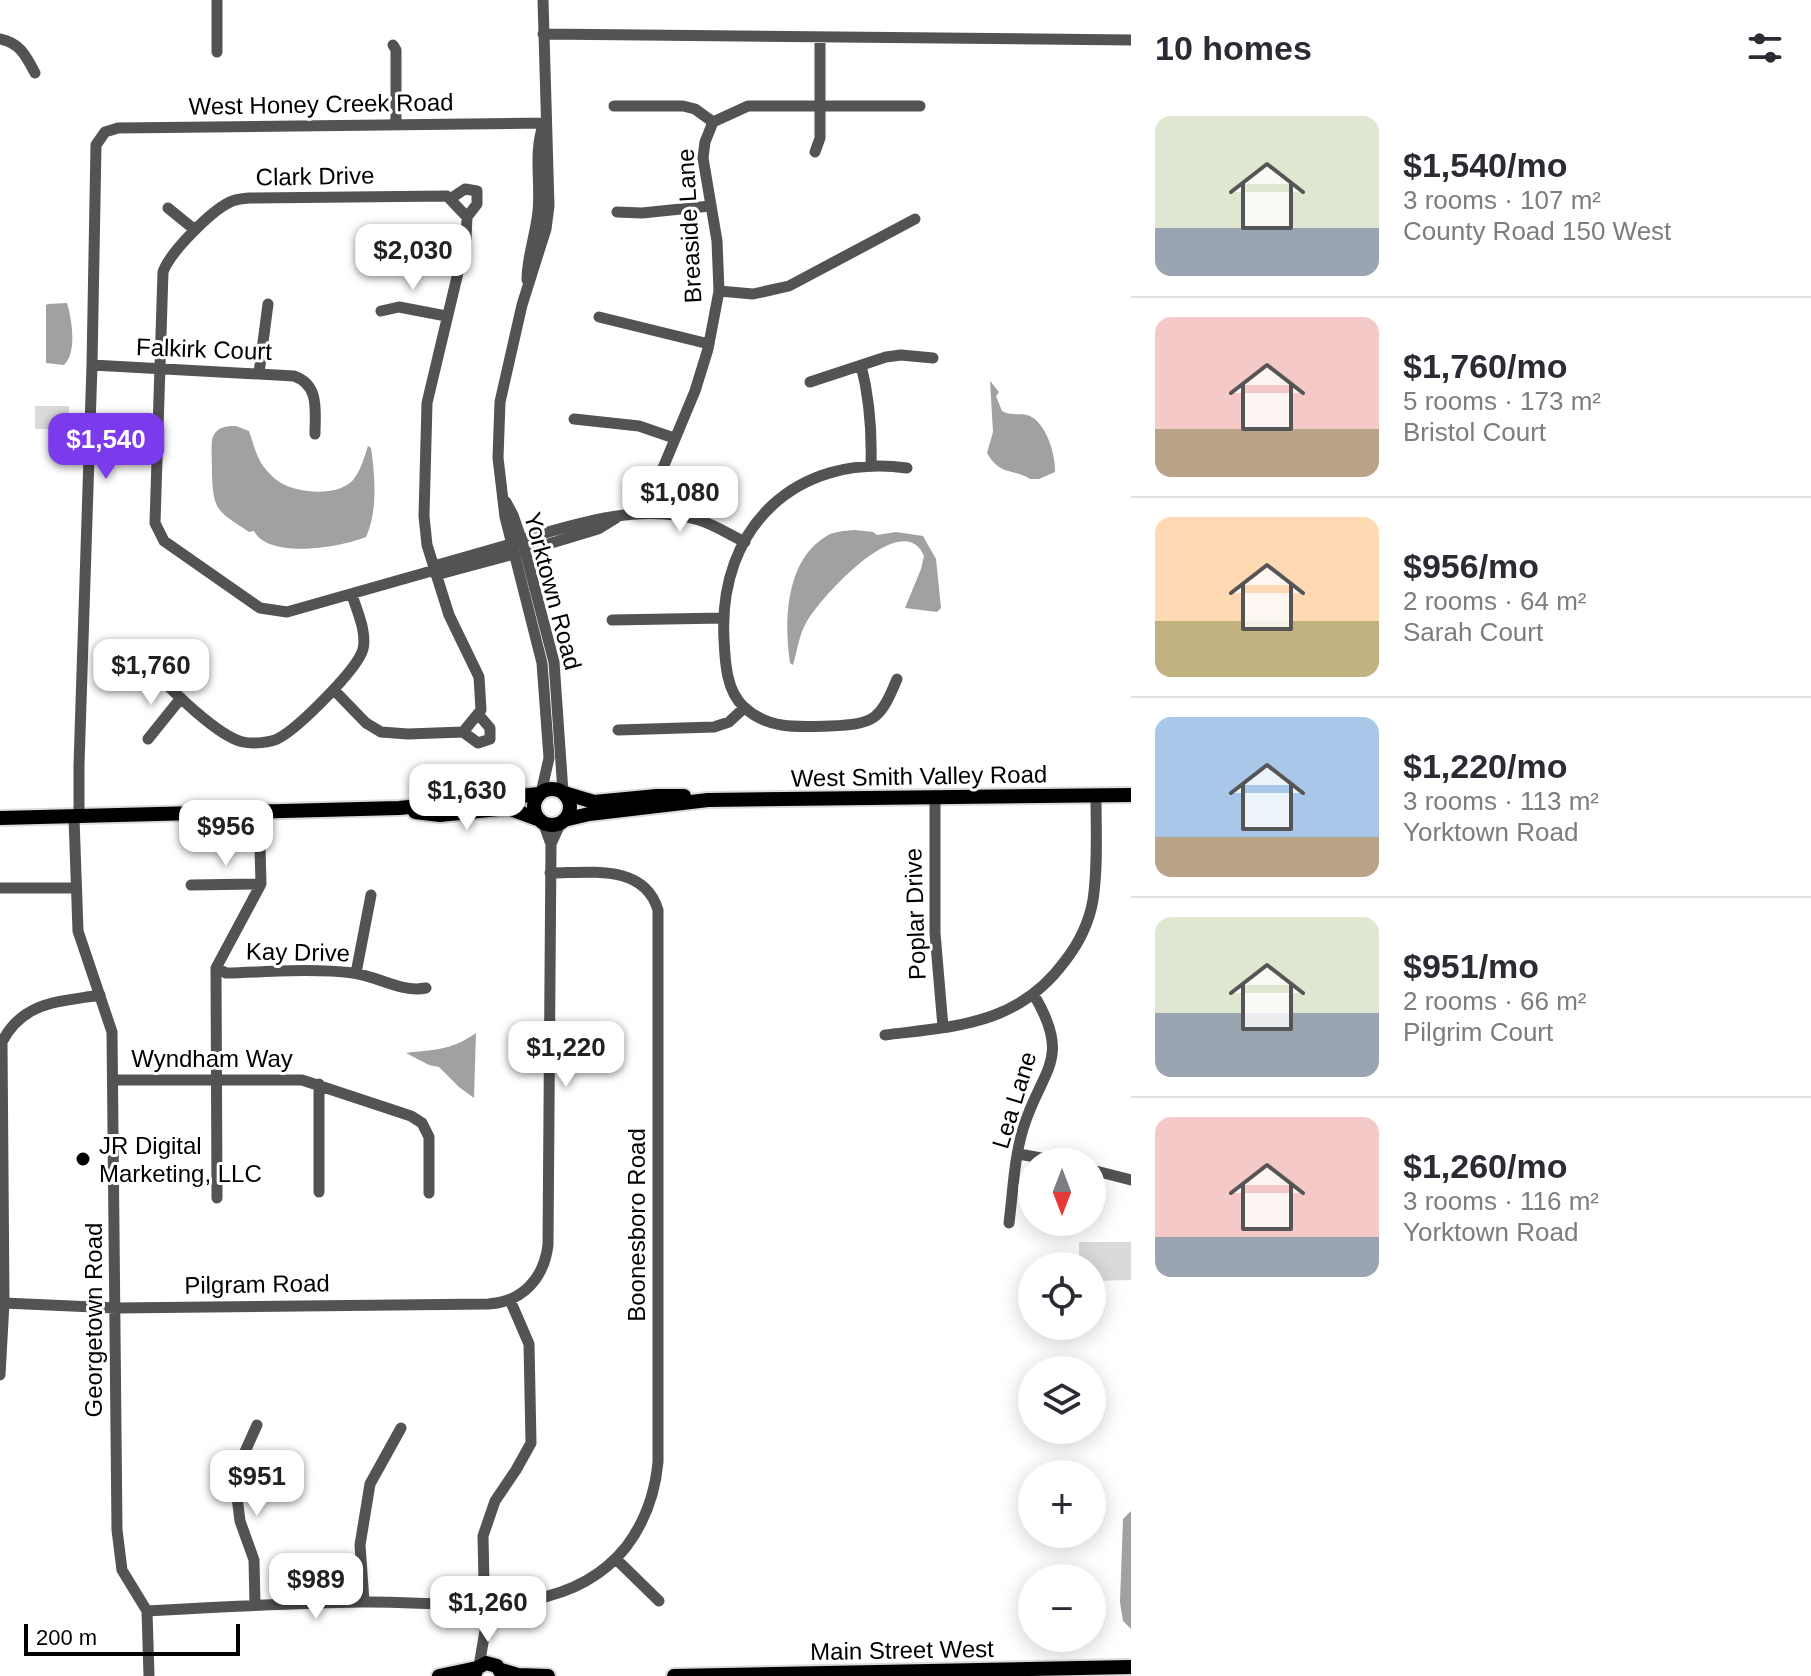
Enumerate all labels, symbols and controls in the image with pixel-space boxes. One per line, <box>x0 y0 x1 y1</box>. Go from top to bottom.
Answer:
icon: filters <box>1743 26 1787 70</box>
text: 10 homes <box>1155 29 1312 67</box>
street label: West Honey Creek Road <box>188 88 454 120</box>
text: $1,540/mo <box>1403 146 1567 184</box>
street label: Breaside Lane <box>671 148 707 304</box>
icon: home <box>1219 148 1315 244</box>
street label: Clark Drive <box>255 161 375 191</box>
text: 3 rooms · 107 m² <box>1403 185 1601 215</box>
text: County Road 150 West <box>1403 216 1671 246</box>
pin: $2,030 <box>348 224 478 292</box>
text: $2,030 <box>373 235 453 265</box>
street label: Falkirk Court <box>136 333 273 365</box>
text: $1,760/mo <box>1403 347 1567 385</box>
icon: home <box>1219 349 1315 445</box>
text: 5 rooms · 173 m² <box>1403 386 1601 416</box>
pin: $1,540 <box>41 413 171 481</box>
text: Bristol Court <box>1403 417 1546 447</box>
text: $1,540 <box>66 424 146 454</box>
pin: $1,080 <box>615 466 745 534</box>
text: $1,080 <box>640 477 720 507</box>
street label: Yorktown Road <box>519 509 587 673</box>
text: $956/mo <box>1403 547 1539 585</box>
icon: home <box>1219 549 1315 645</box>
text: 2 rooms · 64 m² <box>1403 586 1587 616</box>
text: Sarah Court <box>1403 617 1543 647</box>
pin: $1,760 <box>86 639 216 707</box>
text: $1,760 <box>111 650 191 680</box>
text: $1,220/mo <box>1403 747 1567 785</box>
icon: home <box>1219 749 1315 845</box>
street label: West Smith Valley Road <box>791 760 1047 792</box>
pin: $1,630 <box>402 764 532 832</box>
text: $1,630 <box>427 775 507 805</box>
text: 3 rooms · 113 m² <box>1403 786 1599 816</box>
pin: $956 <box>179 800 273 868</box>
text: $956 <box>197 811 255 841</box>
text: Yorktown Road <box>1403 817 1578 847</box>
street label: Poplar Drive <box>899 848 931 980</box>
street label: Kay Drive <box>246 938 350 966</box>
text: $951/mo <box>1403 947 1539 985</box>
icon: home <box>1219 949 1315 1045</box>
text: 2 rooms · 66 m² <box>1403 986 1587 1016</box>
text: Pilgrim Court <box>1403 1017 1553 1047</box>
pin: $1,220 <box>501 1021 631 1089</box>
text: $1,220 <box>526 1032 606 1062</box>
street label: Wyndham Way <box>131 1045 293 1072</box>
street label: Lea Lane <box>986 1048 1042 1152</box>
street label: Boonesboro Road <box>623 1128 650 1322</box>
place label: JR Digital Marketing, LLC <box>99 1132 262 1187</box>
text: $1,260/mo <box>1403 1147 1567 1185</box>
north arrow <box>1018 1148 1106 1236</box>
map controls <box>1018 1148 1106 1652</box>
icon: home <box>1219 1149 1315 1245</box>
marker: JR Digital Marketing, LLC <box>74 1150 92 1168</box>
text: 3 rooms · 116 m² <box>1403 1186 1599 1216</box>
text: Yorktown Road <box>1403 1217 1578 1247</box>
street label: Georgetown Road <box>80 1223 107 1417</box>
button: locate <box>1018 1252 1106 1340</box>
street label: Pilgram Road <box>184 1269 330 1299</box>
button: layers <box>1018 1356 1106 1444</box>
pin: $951 <box>210 1450 304 1518</box>
button: + <box>1018 1460 1106 1548</box>
text: $951 <box>228 1461 286 1491</box>
pin: $989 <box>269 1553 363 1621</box>
text: $989 <box>287 1564 345 1594</box>
button: − <box>1018 1564 1106 1652</box>
pin: $1,260 <box>423 1576 553 1644</box>
text: $1,260 <box>448 1587 528 1617</box>
scale bar <box>24 1620 240 1656</box>
text: 200 m <box>36 1625 97 1650</box>
street label: Main Street West <box>810 1635 994 1665</box>

